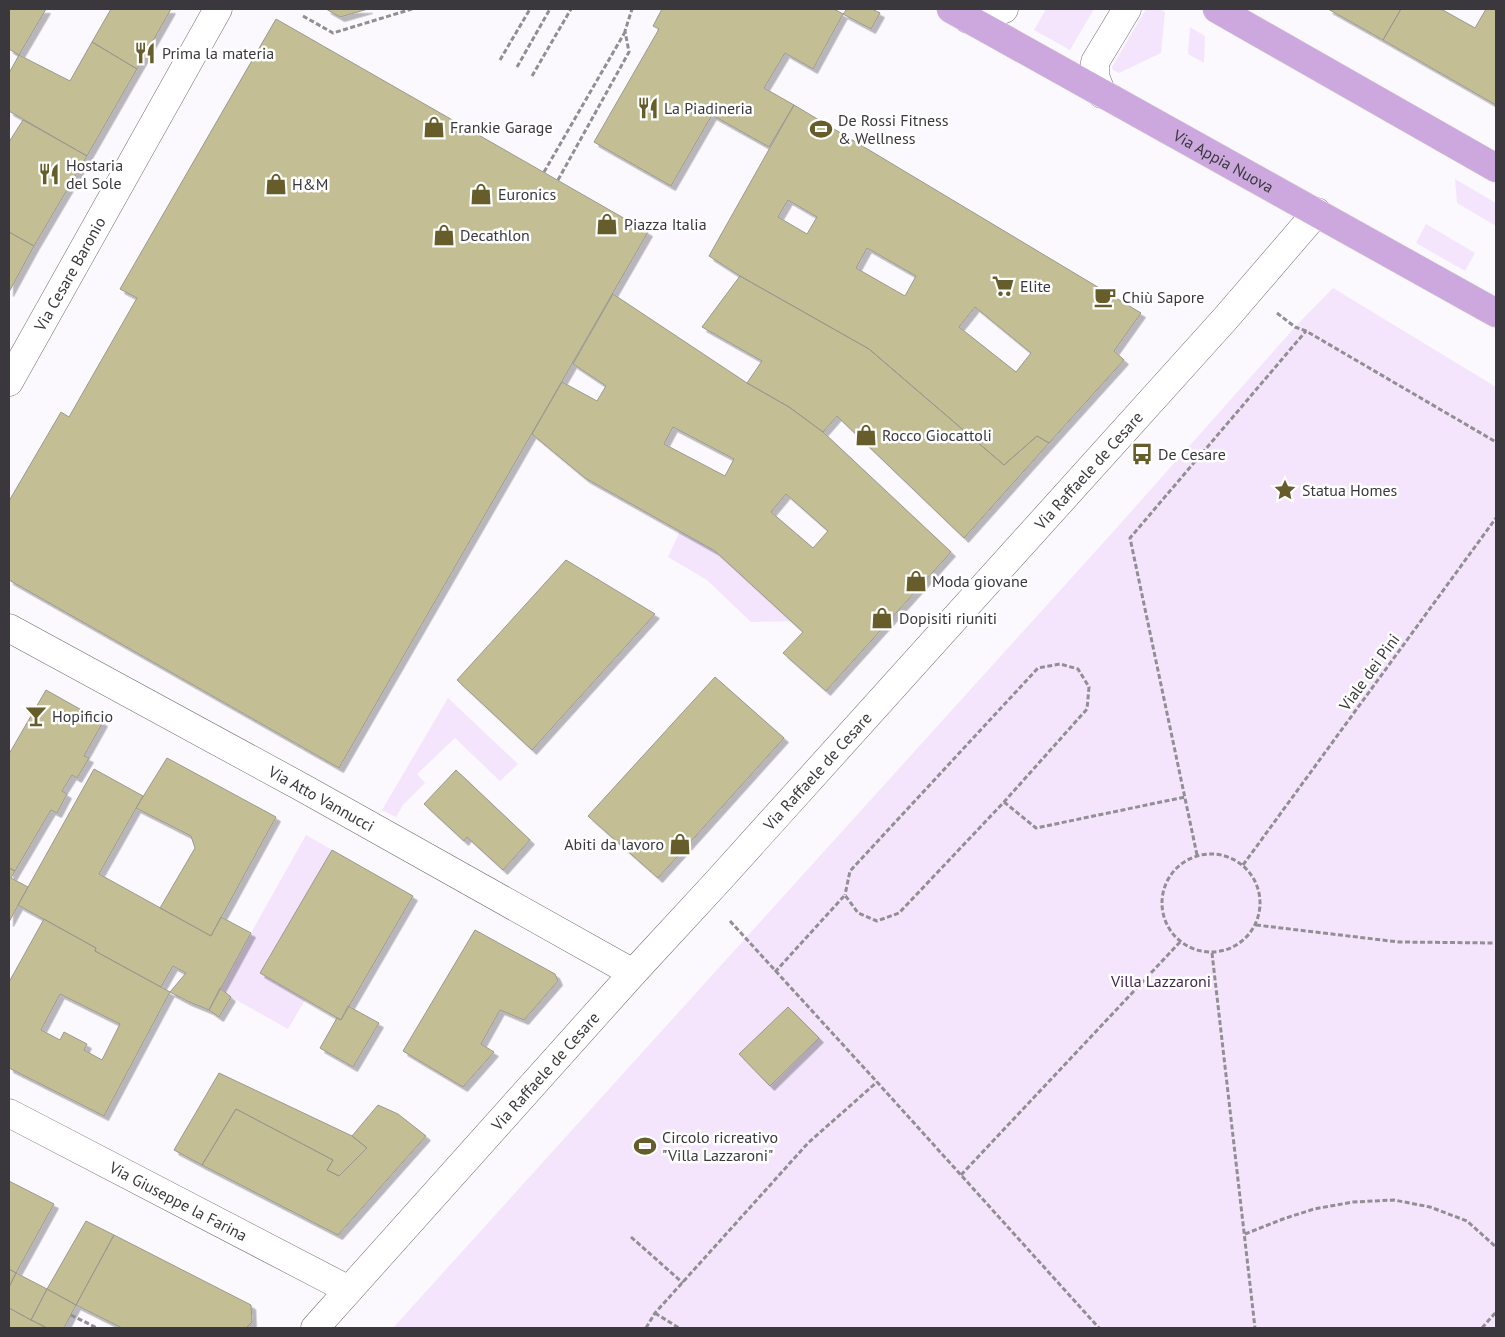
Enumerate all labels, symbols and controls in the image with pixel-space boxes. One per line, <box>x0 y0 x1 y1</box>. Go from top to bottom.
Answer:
restaurant icon: Prima la materia <box>132 40 158 66</box>
place label: Prima la materia <box>162 43 274 63</box>
restaurant icon: La Piadineria <box>635 95 661 121</box>
place label: La Piadineria <box>664 98 753 118</box>
place label: De Rossi Fitness & Wellness <box>838 110 949 148</box>
shop icon: Frankie Garage <box>421 114 447 140</box>
sports icon: De Rossi Fitness & Wellness <box>808 116 834 142</box>
place label: Frankie Garage <box>450 117 553 137</box>
street label: Via Appia Nuova <box>1169 125 1277 197</box>
place label: Hostaria del Sole <box>66 155 123 193</box>
restaurant icon: Hostaria del Sole <box>36 161 62 187</box>
shop icon: H&M <box>263 171 289 197</box>
place label: H&M <box>292 174 328 194</box>
shop icon: Euronics <box>468 181 494 207</box>
place label: Euronics <box>498 184 556 204</box>
shop icon: Piazza Italia <box>594 211 620 237</box>
street label: Via Cesare Baronio <box>29 213 110 335</box>
place label: Piazza Italia <box>624 214 707 234</box>
shop icon: Decathlon <box>431 222 457 248</box>
place label: Decathlon <box>460 225 530 245</box>
supermarket icon: Elite <box>990 273 1016 299</box>
place label: Elite <box>1020 276 1051 296</box>
cafe icon: Chiù Sapore <box>1092 284 1118 310</box>
place label: Chiù Sapore <box>1122 287 1204 307</box>
street label: Via Raffaele de Cesare <box>1029 407 1147 534</box>
shop icon: Rocco Giocattoli <box>853 422 879 448</box>
place label: Rocco Giocattoli <box>882 425 992 445</box>
bus stop icon: De Cesare <box>1129 441 1155 467</box>
place label: De Cesare <box>1158 444 1226 464</box>
place icon: Statua Homes <box>1272 477 1298 503</box>
place label: Statua Homes <box>1302 480 1398 500</box>
shop icon: Moda giovane <box>903 568 929 594</box>
place label: Moda giovane <box>932 571 1028 591</box>
shop icon: Dopisiti riuniti <box>869 605 895 631</box>
place label: Dopisiti riuniti <box>899 608 997 628</box>
street label: Viale dei Pini <box>1334 630 1404 715</box>
bar icon: Hopificio <box>23 703 49 729</box>
place label: Hopificio <box>52 706 113 726</box>
street label: Via Raffaele de Cesare <box>758 708 876 835</box>
street label: Via Atto Vannucci <box>264 761 378 836</box>
shop icon: Abiti da lavoro <box>667 831 693 857</box>
place label: Abiti da lavoro <box>564 834 664 854</box>
park label: Villa Lazzaroni <box>1110 971 1211 991</box>
street label: Via Raffaele de Cesare <box>486 1008 603 1135</box>
place label: Circolo ricreativo "Villa Lazzaroni" <box>662 1127 778 1165</box>
sports icon: Circolo ricreativo "Villa Lazzaroni" <box>632 1133 658 1159</box>
street label: Via Giuseppe la Farina <box>105 1157 251 1245</box>

